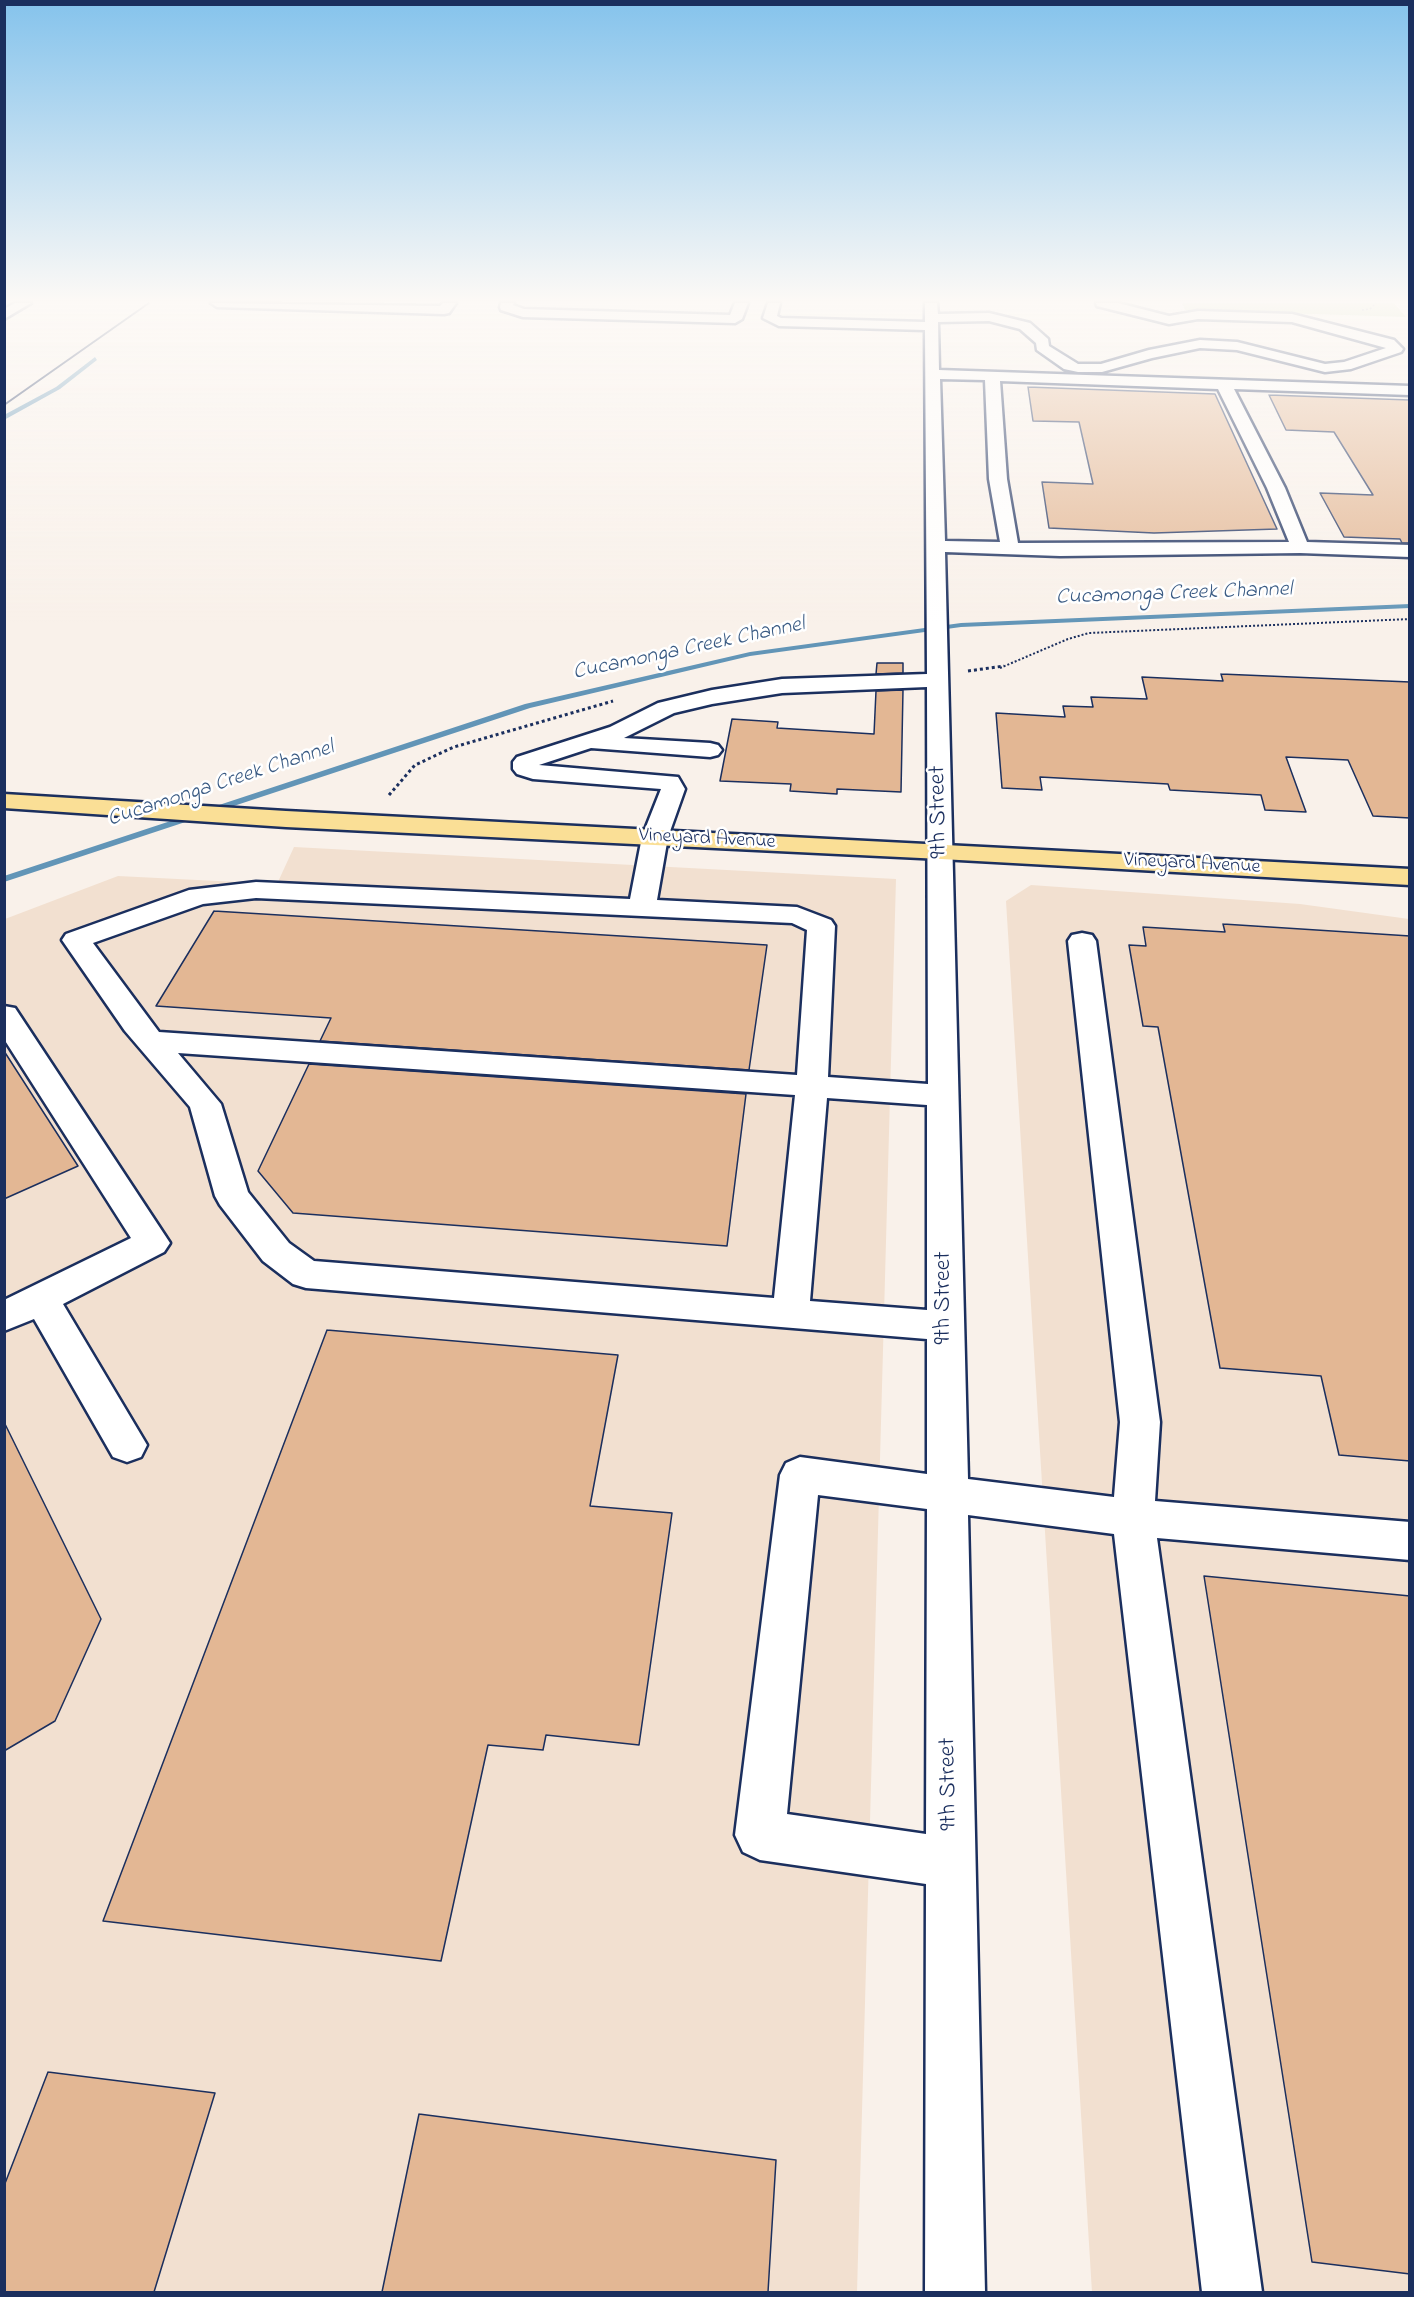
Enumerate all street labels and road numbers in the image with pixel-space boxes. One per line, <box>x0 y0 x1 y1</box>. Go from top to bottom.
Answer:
street label: 9th Street <box>925 765 955 859</box>
street label: Vineyard Avenue <box>638 824 776 856</box>
street label: Vineyard Avenue <box>1123 849 1261 881</box>
street label: 9th Street <box>931 1251 959 1345</box>
street label: 9th Street <box>935 1737 965 1831</box>

